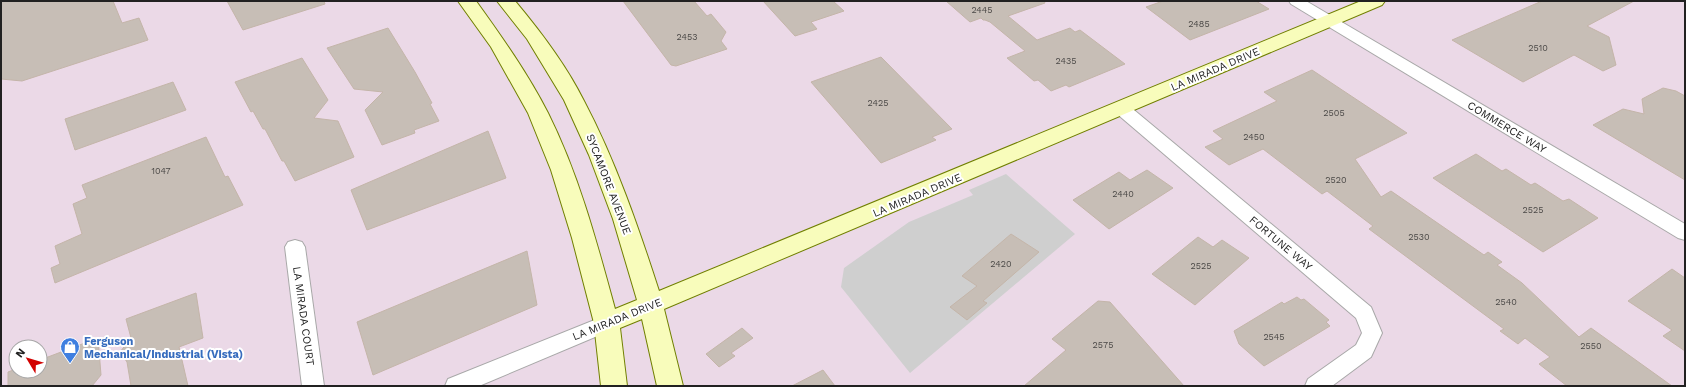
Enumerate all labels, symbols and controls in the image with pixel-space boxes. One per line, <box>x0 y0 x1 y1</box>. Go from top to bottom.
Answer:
house number: 2445 <box>971 5 993 15</box>
house number: 2485 <box>1188 19 1210 29</box>
house number: 2453 <box>677 32 697 42</box>
house number: 2510 <box>1528 43 1548 53</box>
street label: LA MIRADA DRIVE <box>1169 45 1262 94</box>
house number: 2435 <box>1056 56 1076 66</box>
house number: 2425 <box>868 98 888 108</box>
street label: COMMERCE WAY <box>1465 99 1549 156</box>
house number: 2505 <box>1323 108 1345 118</box>
street label: SYCAMORE AVENUE <box>583 132 634 236</box>
house number: 2450 <box>1243 132 1265 142</box>
house number: 1047 <box>151 166 171 176</box>
street label: LA MIRADA DRIVE <box>871 171 964 220</box>
house number: 2520 <box>1325 175 1347 185</box>
house number: 2440 <box>1112 189 1134 199</box>
house number: 2525 <box>1523 205 1543 215</box>
street label: FORTUNE WAY <box>1247 213 1315 274</box>
house number: 2530 <box>1408 232 1430 242</box>
house number: 2420 <box>990 259 1012 269</box>
house number: 2525 <box>1191 261 1211 271</box>
street label: LA MIRADA COURT <box>290 266 317 367</box>
street label: LA MIRADA DRIVE <box>571 296 664 343</box>
house number: 2540 <box>1495 297 1517 307</box>
house number: 2545 <box>1263 332 1285 342</box>
place label: Ferguson Mechanical/Industrial (Vista) <box>84 335 243 361</box>
shop icon: Ferguson Mechanical/Industrial (Vista) <box>59 336 81 364</box>
north arrow <box>8 339 48 379</box>
house number: 2575 <box>1093 340 1113 350</box>
house number: 2550 <box>1580 341 1602 351</box>
text: N <box>13 346 28 360</box>

